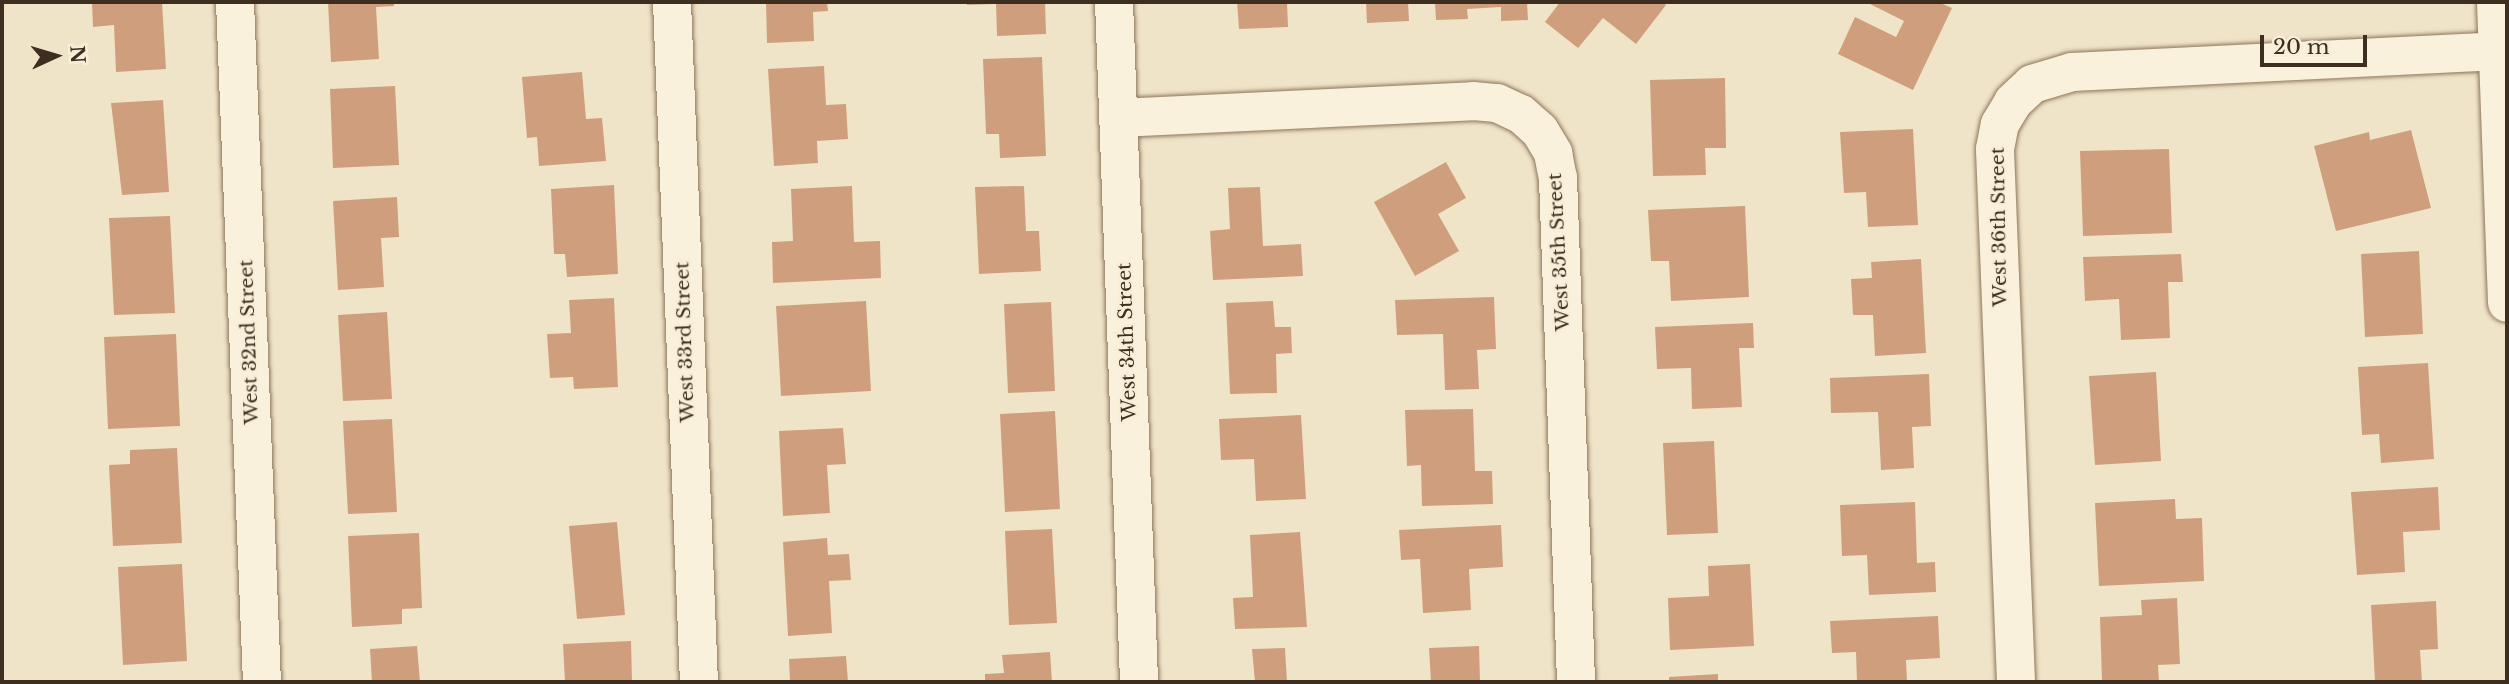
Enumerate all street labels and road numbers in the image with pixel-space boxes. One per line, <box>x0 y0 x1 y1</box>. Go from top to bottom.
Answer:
street label: West 36th Street <box>1986 147 2012 307</box>
street label: West 35th Street <box>1543 172 1575 332</box>
street label: West 32nd Street <box>235 259 263 425</box>
street label: West 33rd Street <box>671 261 699 423</box>
street label: West 34th Street <box>1113 262 1141 422</box>

